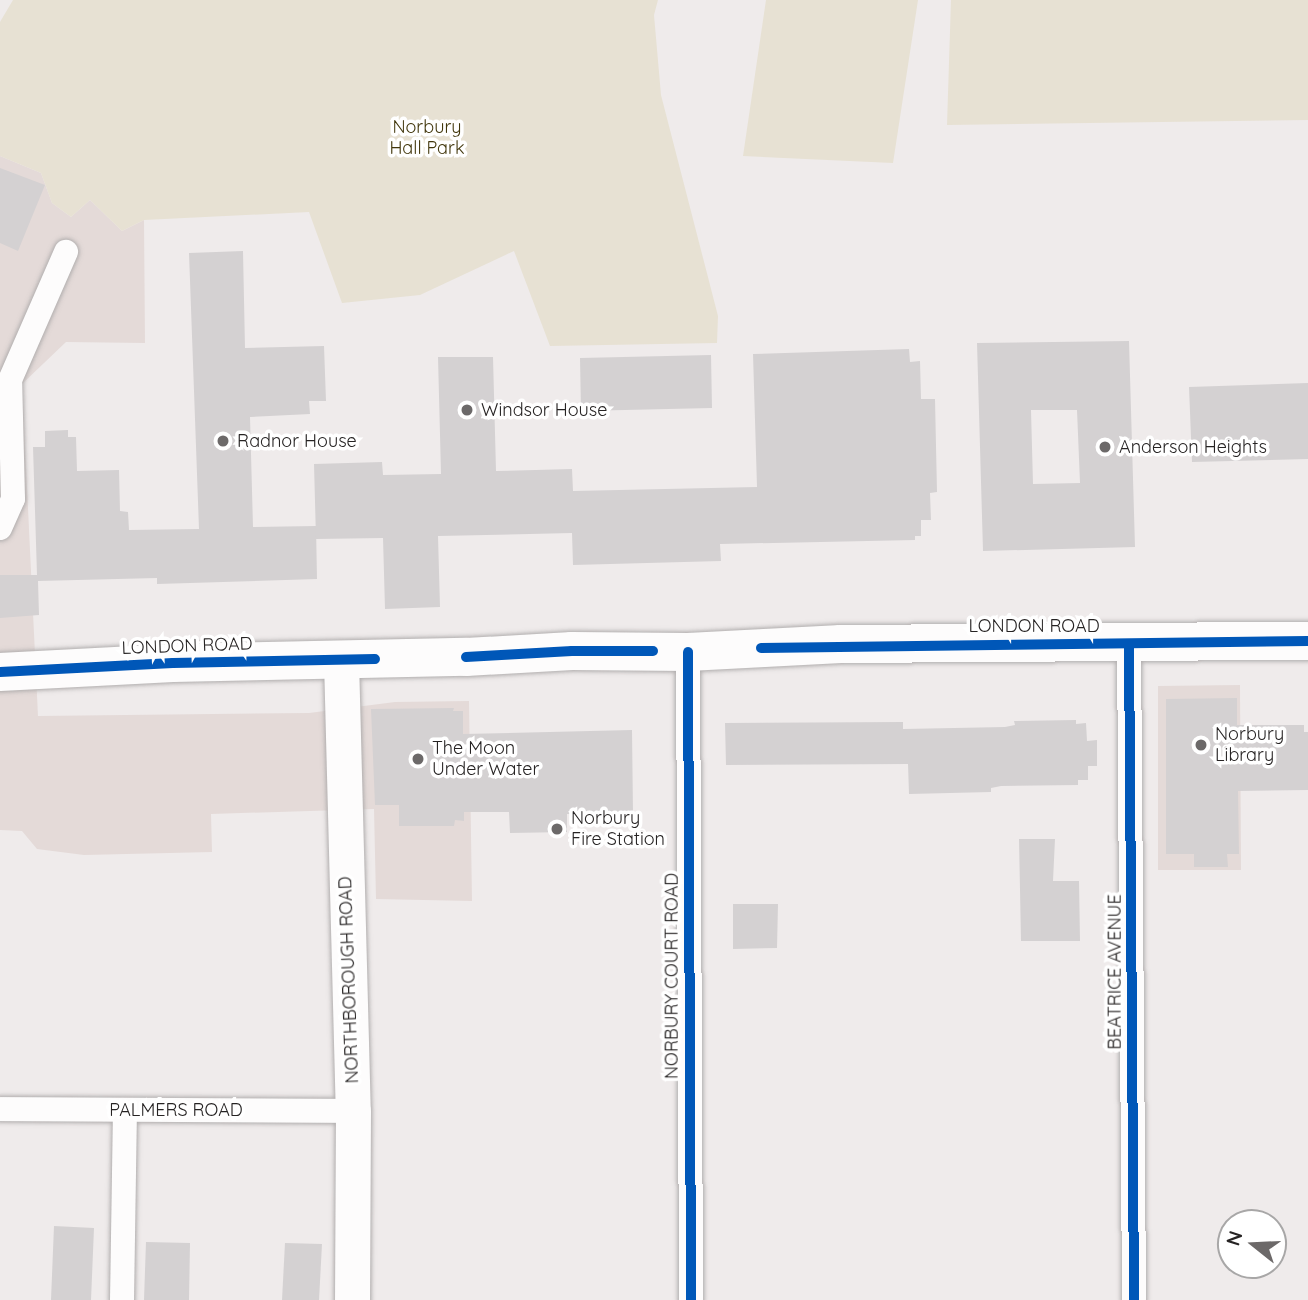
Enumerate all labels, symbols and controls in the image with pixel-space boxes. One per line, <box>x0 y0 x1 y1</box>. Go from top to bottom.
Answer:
park label: Norbury Hall Park <box>389 117 465 160</box>
place label: Windsor House <box>481 399 607 421</box>
marker: Windsor House <box>459 402 475 418</box>
place label: Radnor House <box>237 430 357 452</box>
marker: Radnor House <box>215 433 231 449</box>
place label: Anderson Heights <box>1119 436 1267 458</box>
marker: Anderson Heights <box>1097 439 1113 455</box>
street label: LONDON ROAD <box>968 615 1100 637</box>
street label: LONDON ROAD <box>121 633 253 659</box>
place label: Norbury Library <box>1215 724 1284 766</box>
marker: Norbury Library <box>1193 737 1209 753</box>
place label: The Moon Under Water <box>432 738 539 780</box>
marker: The Moon Under Water <box>410 751 426 767</box>
place label: Norbury Fire Station <box>571 808 665 850</box>
marker: Norbury Fire Station <box>549 821 565 837</box>
street label: NORBURY COURT ROAD <box>661 873 683 1079</box>
street label: NORTHBOROUGH ROAD <box>335 876 363 1084</box>
street label: BEATRICE AVENUE <box>1104 894 1126 1050</box>
street label: PALMERS ROAD <box>109 1099 243 1121</box>
north arrow <box>1217 1209 1287 1279</box>
text: N <box>1220 1228 1248 1248</box>

